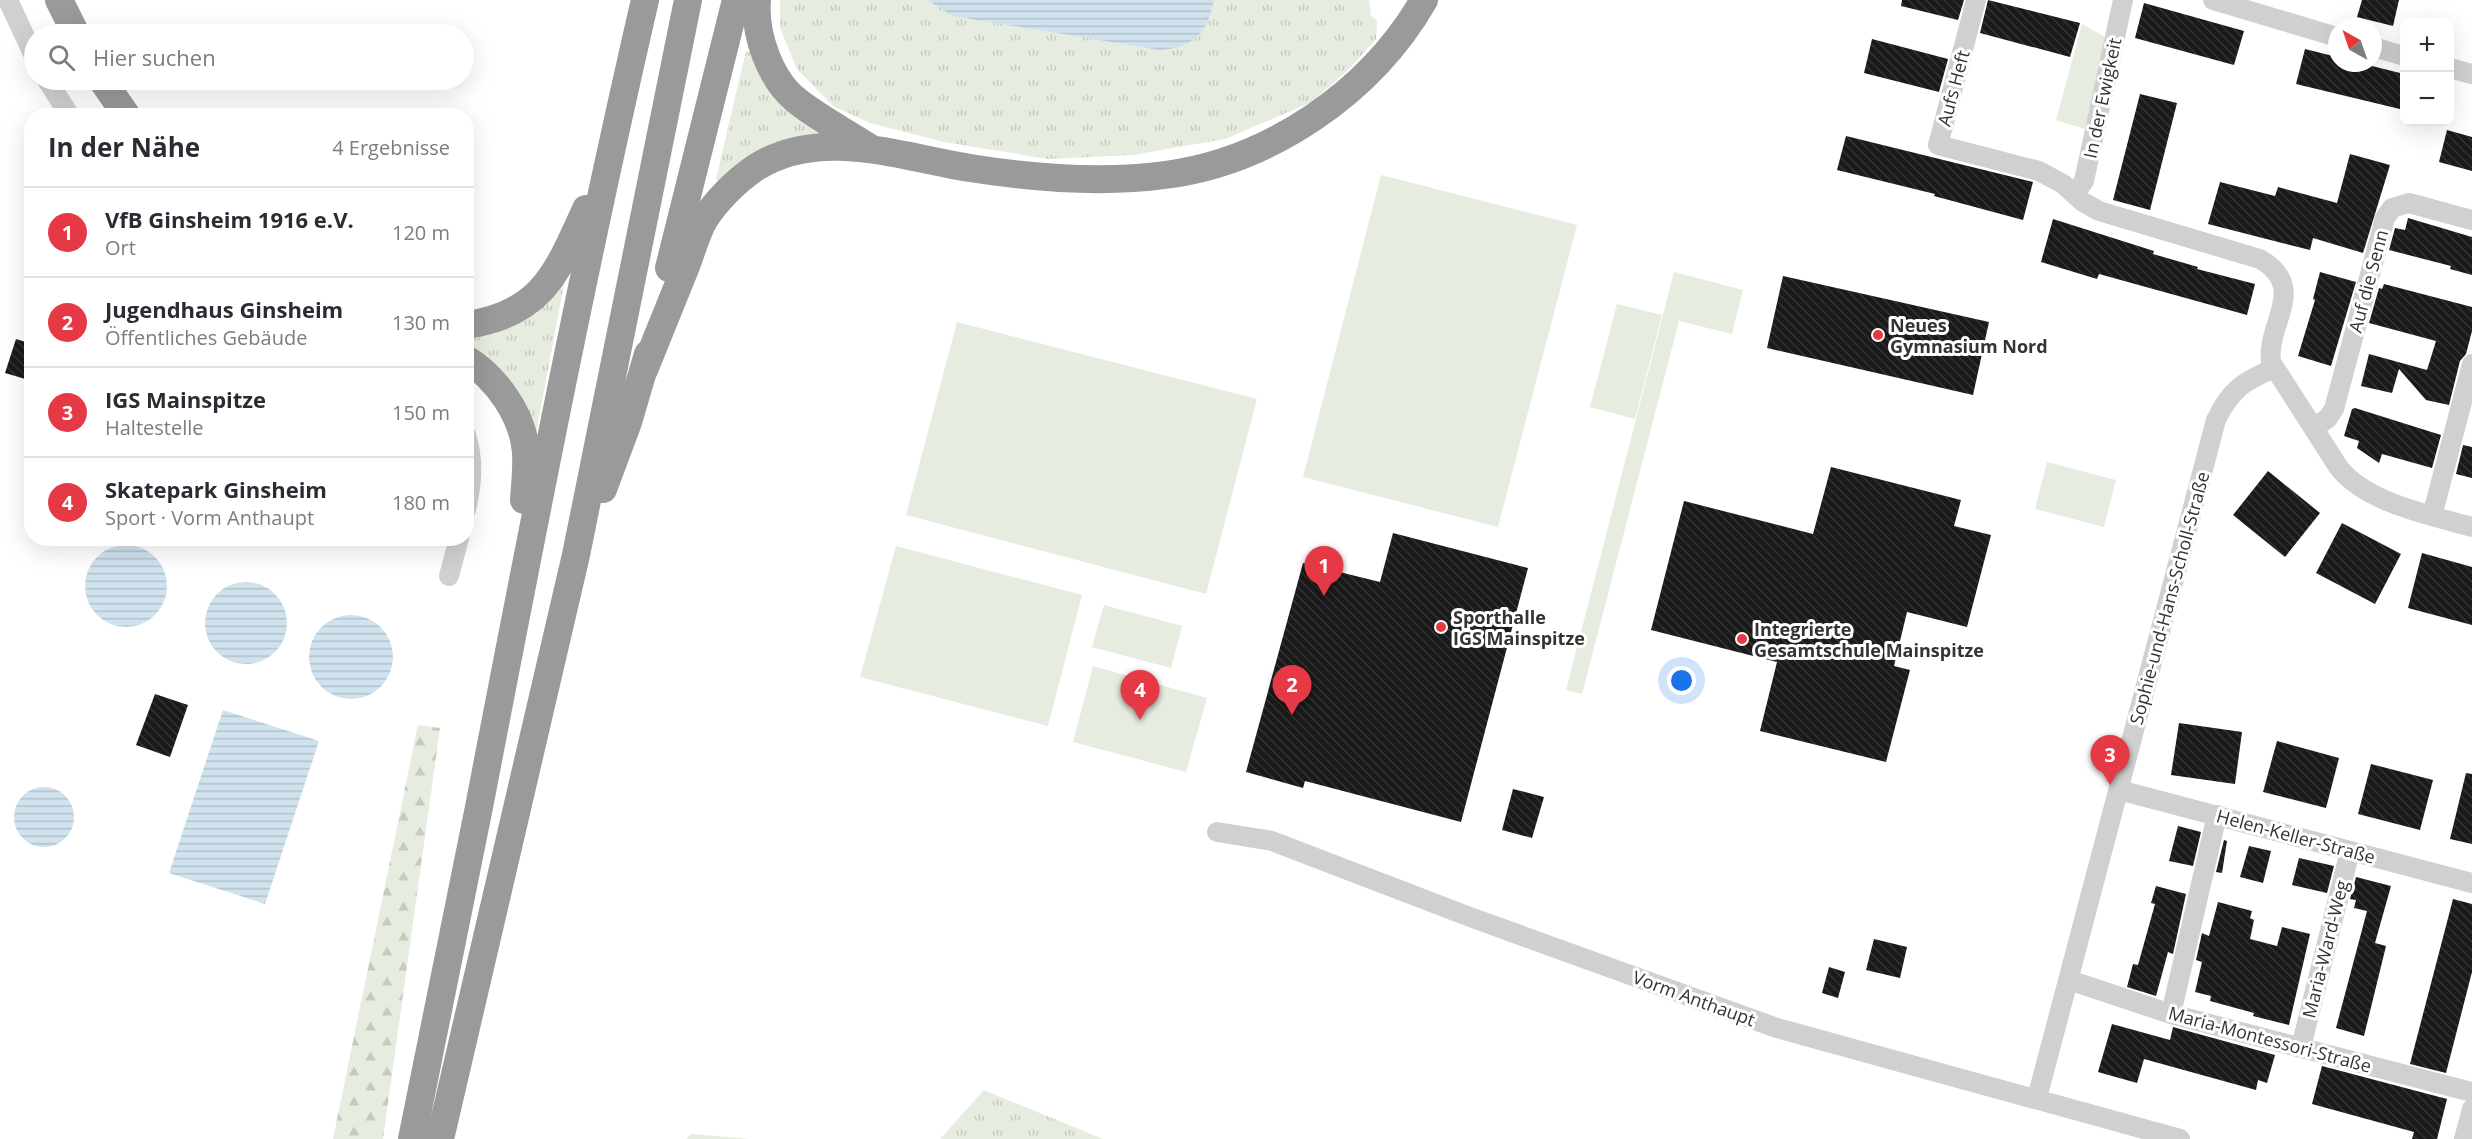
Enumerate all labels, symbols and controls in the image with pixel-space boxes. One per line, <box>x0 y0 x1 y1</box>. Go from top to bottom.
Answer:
north arrow <box>2328 18 2382 72</box>
map controls <box>2400 18 2454 126</box>
button: + <box>2400 18 2454 72</box>
search box <box>24 24 474 90</box>
street label: In der Ewigkeit <box>2078 36 2126 160</box>
icon: search <box>45 41 78 74</box>
text: Hier suchen <box>93 42 216 72</box>
street label: Aufs Heft <box>1931 47 1975 129</box>
button: − <box>2400 72 2454 126</box>
text: In der Nähe <box>48 129 200 165</box>
text: 4 Ergebnisse <box>332 134 450 161</box>
text: VfB Ginsheim 1916 e.V. <box>105 204 354 234</box>
text: 1 <box>62 219 73 246</box>
text: 120 m <box>392 219 450 246</box>
street label: Auf die Senn <box>2343 227 2393 335</box>
text: Ort <box>105 234 136 261</box>
text: Jugendhaus Ginsheim <box>105 294 343 324</box>
text: 2 <box>62 309 73 336</box>
text: 130 m <box>392 309 450 336</box>
place label: Neues Gymnasium Nord <box>1890 313 2048 358</box>
text: Öffentliches Gebäude <box>105 324 307 351</box>
marker: Neues Gymnasium Nord <box>1871 328 1885 342</box>
text: IGS Mainspitze <box>105 384 266 414</box>
text: 3 <box>62 399 73 426</box>
text: 150 m <box>392 399 450 426</box>
text: Haltestelle <box>105 414 204 441</box>
street label: Sophie-und-Hans-Scholl-Straße <box>2124 469 2214 727</box>
text: Skatepark Ginsheim <box>105 474 327 504</box>
text: 4 <box>62 489 73 516</box>
text: 180 m <box>392 489 450 516</box>
text: Sport · Vorm Anthaupt <box>105 504 314 531</box>
pin: 1 <box>1304 546 1344 596</box>
place label: Sporthalle IGS Mainspitze <box>1453 605 1585 650</box>
place label: Integrierte Gesamtschule Mainspitze <box>1754 617 1984 662</box>
marker: Sporthalle IGS Mainspitze <box>1434 620 1448 634</box>
marker: Integrierte Gesamtschule Mainspitze <box>1735 632 1749 646</box>
pin: 2 <box>1272 666 1312 715</box>
your location <box>1667 666 1696 695</box>
pin: 4 <box>1120 670 1160 720</box>
pin: 3 <box>2090 736 2130 785</box>
street label: Helen-Keller-Straße <box>2214 803 2378 869</box>
street label: Maria-Ward-Weg <box>2296 877 2354 1020</box>
street label: Vorm Anthaupt <box>1629 965 1759 1031</box>
street label: Maria-Montessori-Straße <box>2166 1000 2374 1078</box>

